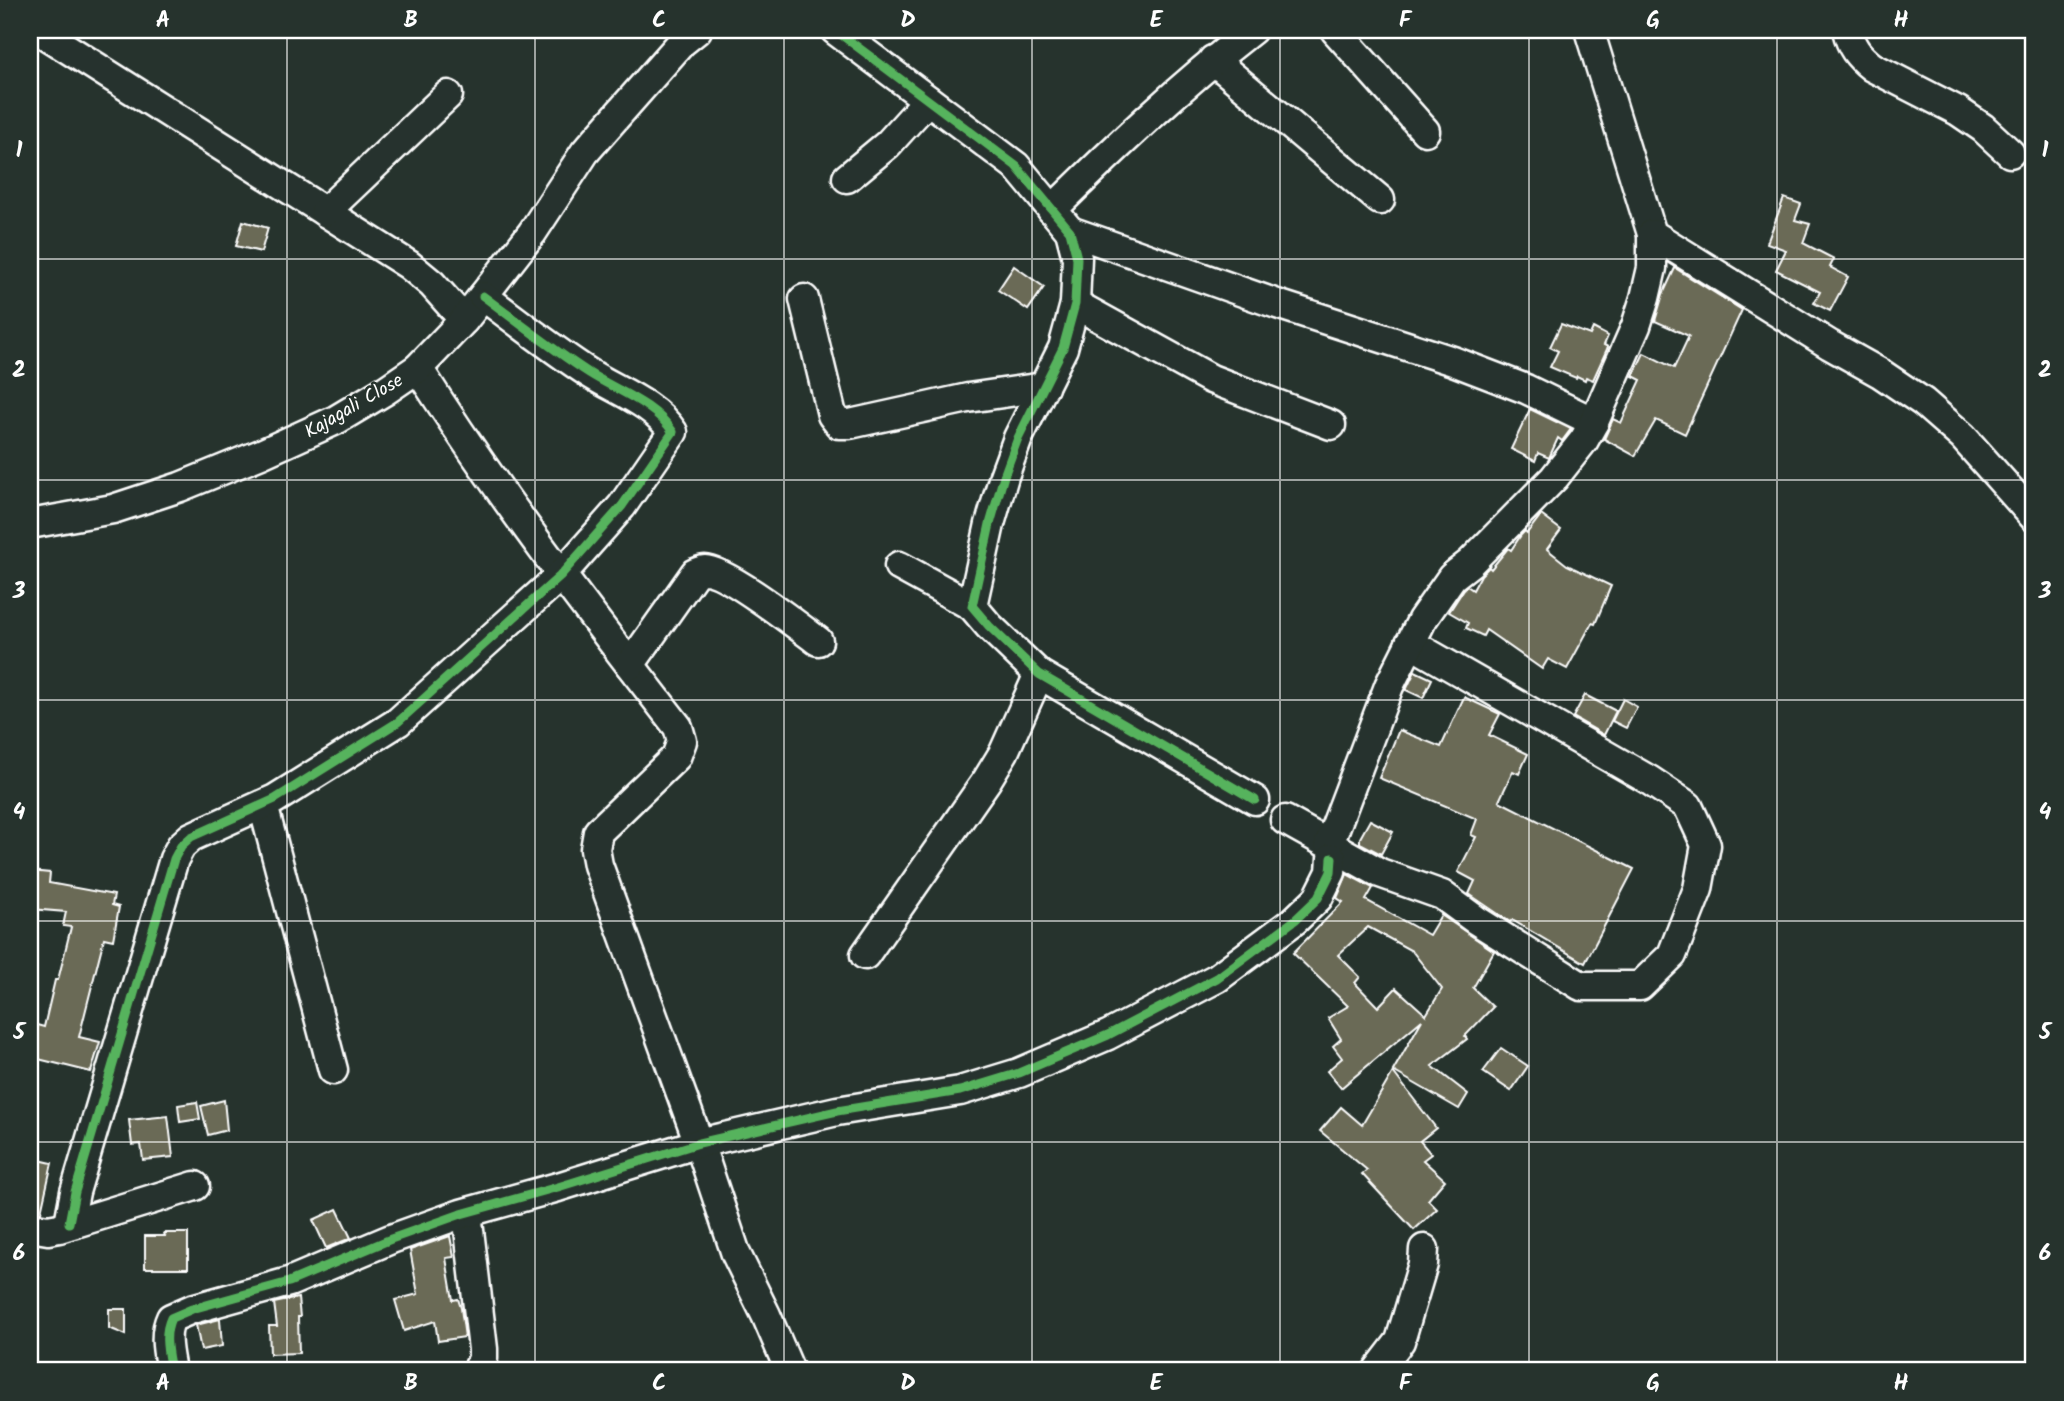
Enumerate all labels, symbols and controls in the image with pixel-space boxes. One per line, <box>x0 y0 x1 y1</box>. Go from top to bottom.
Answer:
text: A <box>156 3 170 39</box>
text: B <box>404 3 418 39</box>
text: C <box>652 3 666 39</box>
text: D <box>900 3 916 39</box>
text: E <box>1150 3 1164 39</box>
text: F <box>1399 3 1413 39</box>
text: G <box>1646 3 1660 39</box>
text: H <box>1894 3 1909 39</box>
text: 1 <box>16 133 23 169</box>
text: 1 <box>2042 133 2049 169</box>
text: 2 <box>12 353 26 389</box>
text: 2 <box>2038 353 2052 389</box>
street label: Kajagali Close <box>299 366 409 447</box>
text: 3 <box>12 574 26 610</box>
text: 3 <box>2038 574 2052 610</box>
text: 4 <box>13 795 26 831</box>
text: 4 <box>2039 795 2052 831</box>
text: 5 <box>12 1015 27 1051</box>
text: 5 <box>2038 1015 2053 1051</box>
text: 6 <box>13 1236 25 1272</box>
text: 6 <box>2039 1236 2051 1272</box>
text: A <box>156 1366 170 1401</box>
text: B <box>404 1366 418 1401</box>
text: C <box>652 1366 666 1401</box>
text: D <box>900 1366 916 1401</box>
text: E <box>1150 1366 1164 1401</box>
text: F <box>1399 1366 1413 1401</box>
text: G <box>1646 1366 1660 1401</box>
text: H <box>1894 1366 1909 1401</box>

